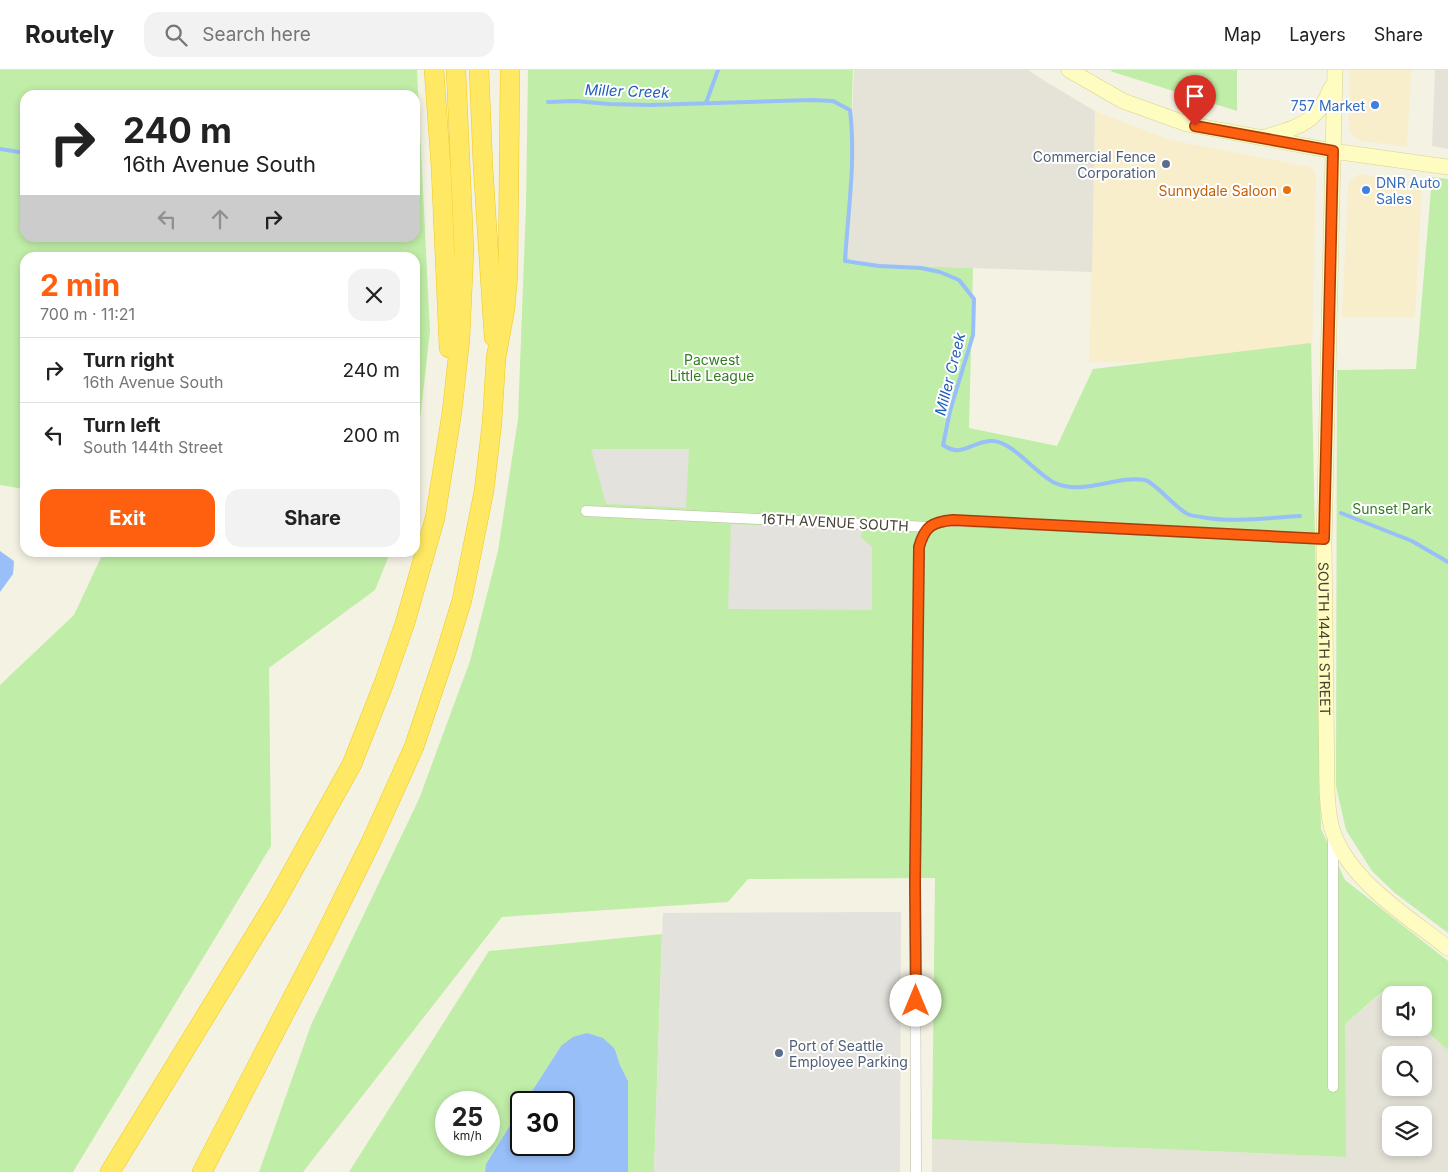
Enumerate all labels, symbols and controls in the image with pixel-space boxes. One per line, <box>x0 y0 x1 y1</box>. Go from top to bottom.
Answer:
search box <box>144 12 494 57</box>
text: Routely <box>25 20 114 49</box>
icon: search <box>162 21 190 49</box>
text: Search here <box>202 23 311 46</box>
text: Map <box>1224 24 1261 45</box>
text: Layers <box>1289 24 1346 45</box>
text: Share <box>1374 24 1423 45</box>
pin <box>1174 75 1216 126</box>
water label: Miller Creek <box>584 80 670 102</box>
icon: arrive <box>1181 82 1209 110</box>
place label: 757 Market <box>1291 97 1365 114</box>
marker: 757 Market <box>1369 99 1381 111</box>
text: 240 m <box>123 109 232 151</box>
icon: right <box>40 110 105 175</box>
place label: Commercial Fence Corporation <box>1033 148 1156 181</box>
text: 16th Avenue South <box>123 151 316 177</box>
marker: Commercial Fence Corporation <box>1160 158 1172 170</box>
place label: DNR Auto Sales <box>1376 174 1440 207</box>
place label: Sunnydale Saloon <box>1159 182 1277 199</box>
marker: Sunnydale Saloon <box>1281 184 1293 196</box>
marker: DNR Auto Sales <box>1360 184 1372 196</box>
icon: left <box>153 205 181 233</box>
icon: ahead <box>206 205 234 233</box>
icon: right <box>259 205 287 233</box>
text: 2 min <box>40 267 120 303</box>
button: close <box>348 269 400 321</box>
text: 700 m · 11:21 <box>40 304 135 324</box>
water label: Miller Creek <box>931 330 970 417</box>
text: Turn right <box>83 349 174 372</box>
park label: Pacwest Little League <box>670 351 754 384</box>
icon: right <box>40 356 68 384</box>
text: 240 m <box>342 359 400 382</box>
text: 16th Avenue South <box>83 372 223 392</box>
text: Turn left <box>83 414 161 437</box>
icon: left <box>40 421 68 449</box>
text: 200 m <box>342 424 400 447</box>
text: South 144th Street <box>83 437 223 457</box>
button: Exit <box>40 489 215 547</box>
button: Share <box>225 489 400 547</box>
park label: Sunset Park <box>1352 500 1432 517</box>
street label: 16TH AVENUE SOUTH <box>761 510 909 534</box>
street label: SOUTH 144TH STREET <box>1316 562 1335 716</box>
position arrow <box>889 974 941 1026</box>
map controls <box>1382 986 1432 1156</box>
button: sound <box>1382 986 1432 1036</box>
place label: Port of Seattle Employee Parking <box>789 1037 908 1070</box>
button: search <box>1382 1046 1432 1096</box>
marker: Port of Seattle Employee Parking <box>773 1047 785 1059</box>
speed limit sign: 30 <box>510 1091 575 1156</box>
text: 25 <box>452 1102 483 1132</box>
button: layers <box>1382 1106 1432 1156</box>
text: km/h <box>453 1128 482 1143</box>

